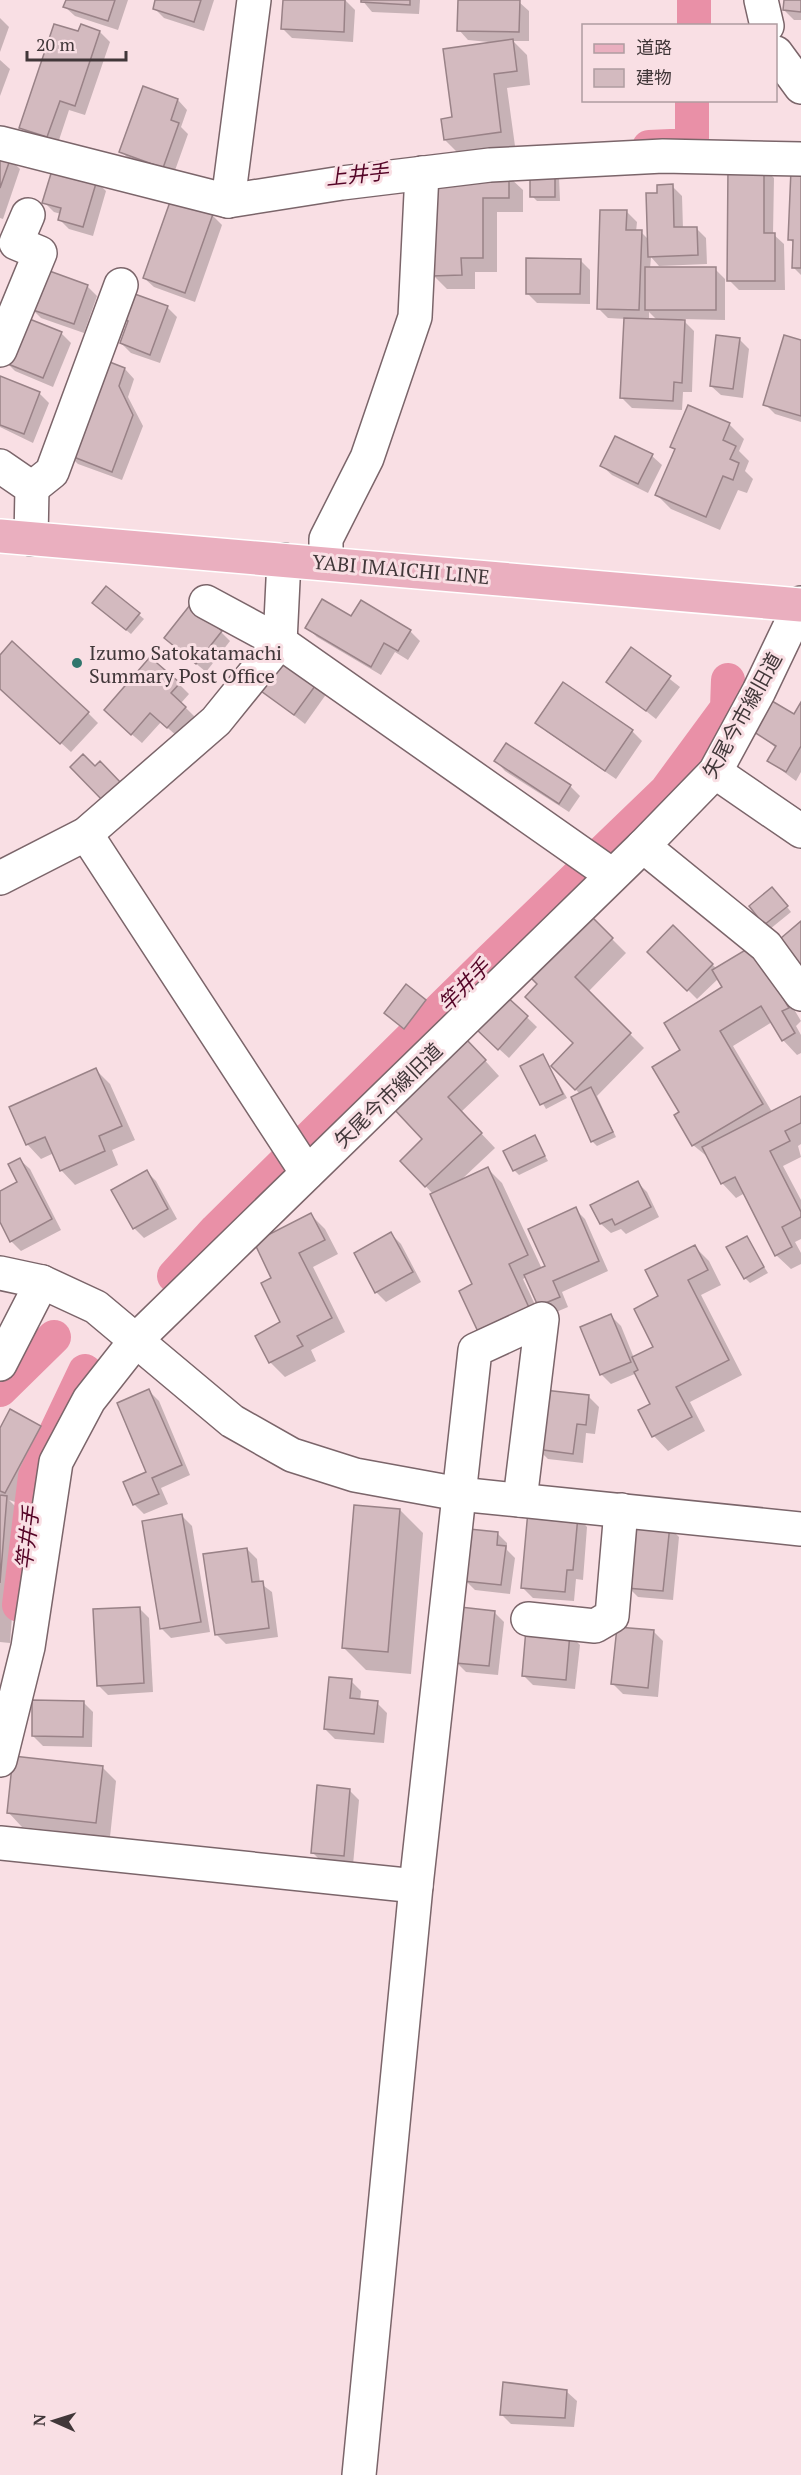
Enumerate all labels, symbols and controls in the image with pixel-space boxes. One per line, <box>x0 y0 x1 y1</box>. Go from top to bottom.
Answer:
scale bar <box>27 24 126 62</box>
legend <box>582 24 777 102</box>
text: 20 m <box>36 32 76 56</box>
text: 道路 <box>636 35 672 59</box>
text: 建物 <box>636 65 672 89</box>
water label: 上井手 <box>324 157 392 191</box>
street label: YABI IMAICHI LINE <box>311 548 491 590</box>
place label: Izumo Satokatamachi Summary Post Office <box>89 639 282 689</box>
street label: 矢尾今市線旧道 <box>696 647 788 783</box>
marker: Izumo Satokatamachi Summary Post Office <box>70 656 84 670</box>
water label: 竿井手 <box>432 951 498 1017</box>
street label: 矢尾今市線旧道 <box>328 1037 448 1153</box>
water label: 竿井手 <box>9 1503 45 1571</box>
north arrow <box>24 2391 84 2451</box>
text: N <box>28 2414 50 2427</box>

